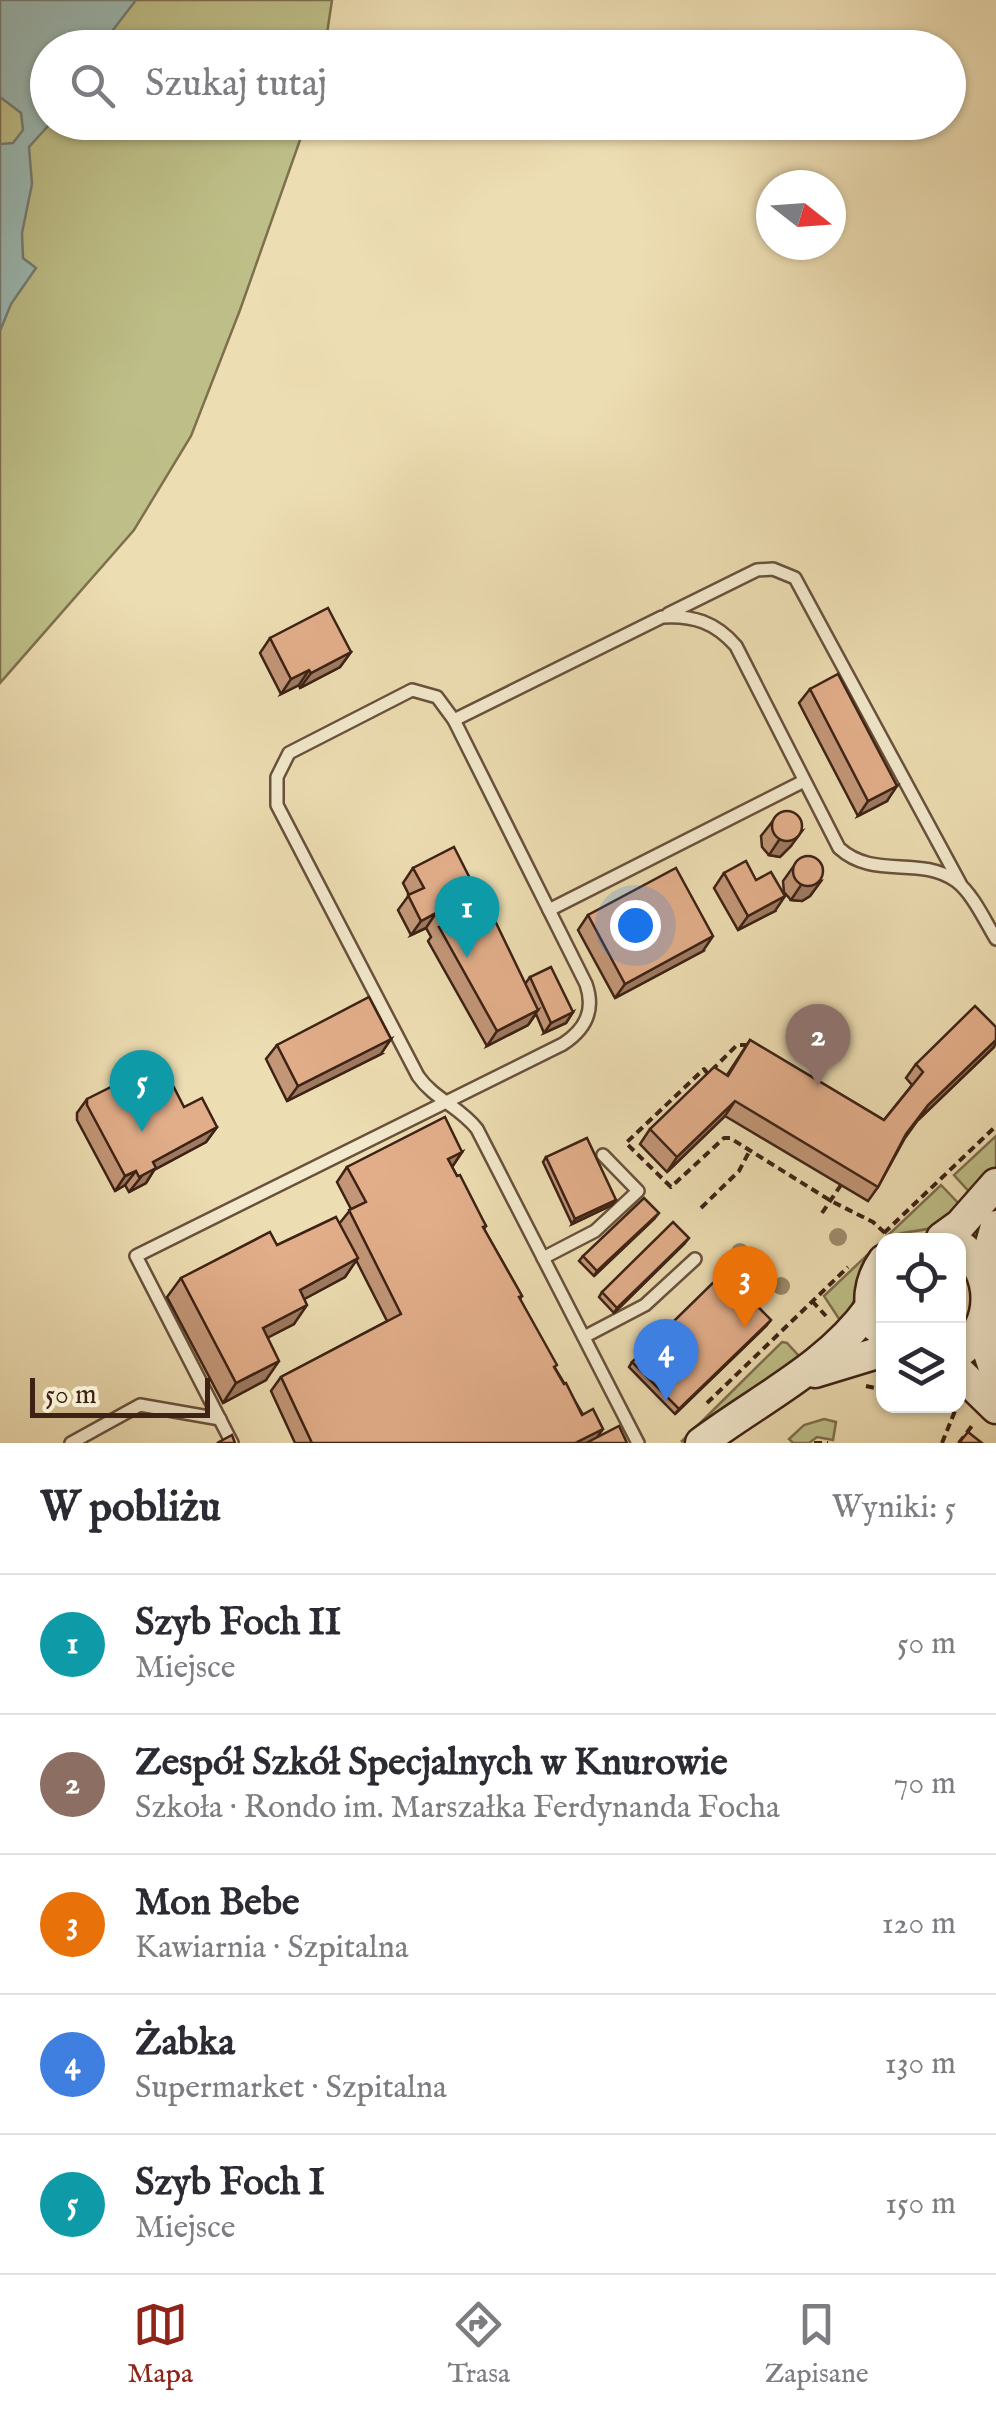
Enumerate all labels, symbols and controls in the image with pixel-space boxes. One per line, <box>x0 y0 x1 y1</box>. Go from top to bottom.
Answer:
search box <box>30 30 966 140</box>
icon: search <box>65 58 120 113</box>
text: Szukaj tutaj <box>145 61 327 109</box>
north arrow <box>756 170 846 260</box>
pin: 1 <box>434 876 500 958</box>
your location <box>610 900 661 951</box>
pin: 2 <box>786 1004 850 1086</box>
pin: 5 <box>110 1050 174 1132</box>
map controls <box>876 1233 966 1413</box>
button: locate <box>876 1233 966 1323</box>
pin: 3 <box>712 1246 778 1328</box>
pin: 4 <box>634 1318 698 1401</box>
button: layers <box>876 1323 966 1413</box>
scale bar <box>30 1373 210 1418</box>
text: 50 m <box>45 1378 97 1413</box>
text: W pobliżu <box>40 1482 221 1535</box>
text: Wyniki: 5 <box>832 1488 956 1529</box>
text: Szyb Foch II <box>135 1600 341 1648</box>
text: 1 <box>67 1624 78 1665</box>
text: 50 m <box>897 1624 956 1665</box>
text: Miejsce <box>135 1648 235 1689</box>
text: Zespół Szkół Specjalnych w Knurowie <box>135 1740 728 1788</box>
text: 2 <box>65 1764 80 1805</box>
text: 70 m <box>894 1764 956 1805</box>
text: Szkoła · Rondo im. Marszałka Ferdynanda Focha <box>135 1788 780 1829</box>
text: Mon Bebe <box>135 1880 300 1928</box>
text: 3 <box>67 1904 78 1945</box>
text: 120 m <box>882 1904 956 1945</box>
text: Kawiarnia · Szpitalna <box>135 1928 409 1969</box>
text: Żabka <box>135 2020 235 2068</box>
text: 4 <box>65 2044 80 2085</box>
text: 130 m <box>885 2044 956 2085</box>
text: Supermarket · Szpitalna <box>135 2068 447 2109</box>
text: Szyb Foch I <box>135 2160 325 2208</box>
text: 5 <box>67 2184 78 2225</box>
text: 150 m <box>885 2184 956 2225</box>
text: Miejsce <box>135 2208 235 2249</box>
tab: Mapa <box>127 2297 193 2392</box>
tab: Trasa <box>448 2297 510 2392</box>
tab: Zapisane <box>765 2297 869 2392</box>

